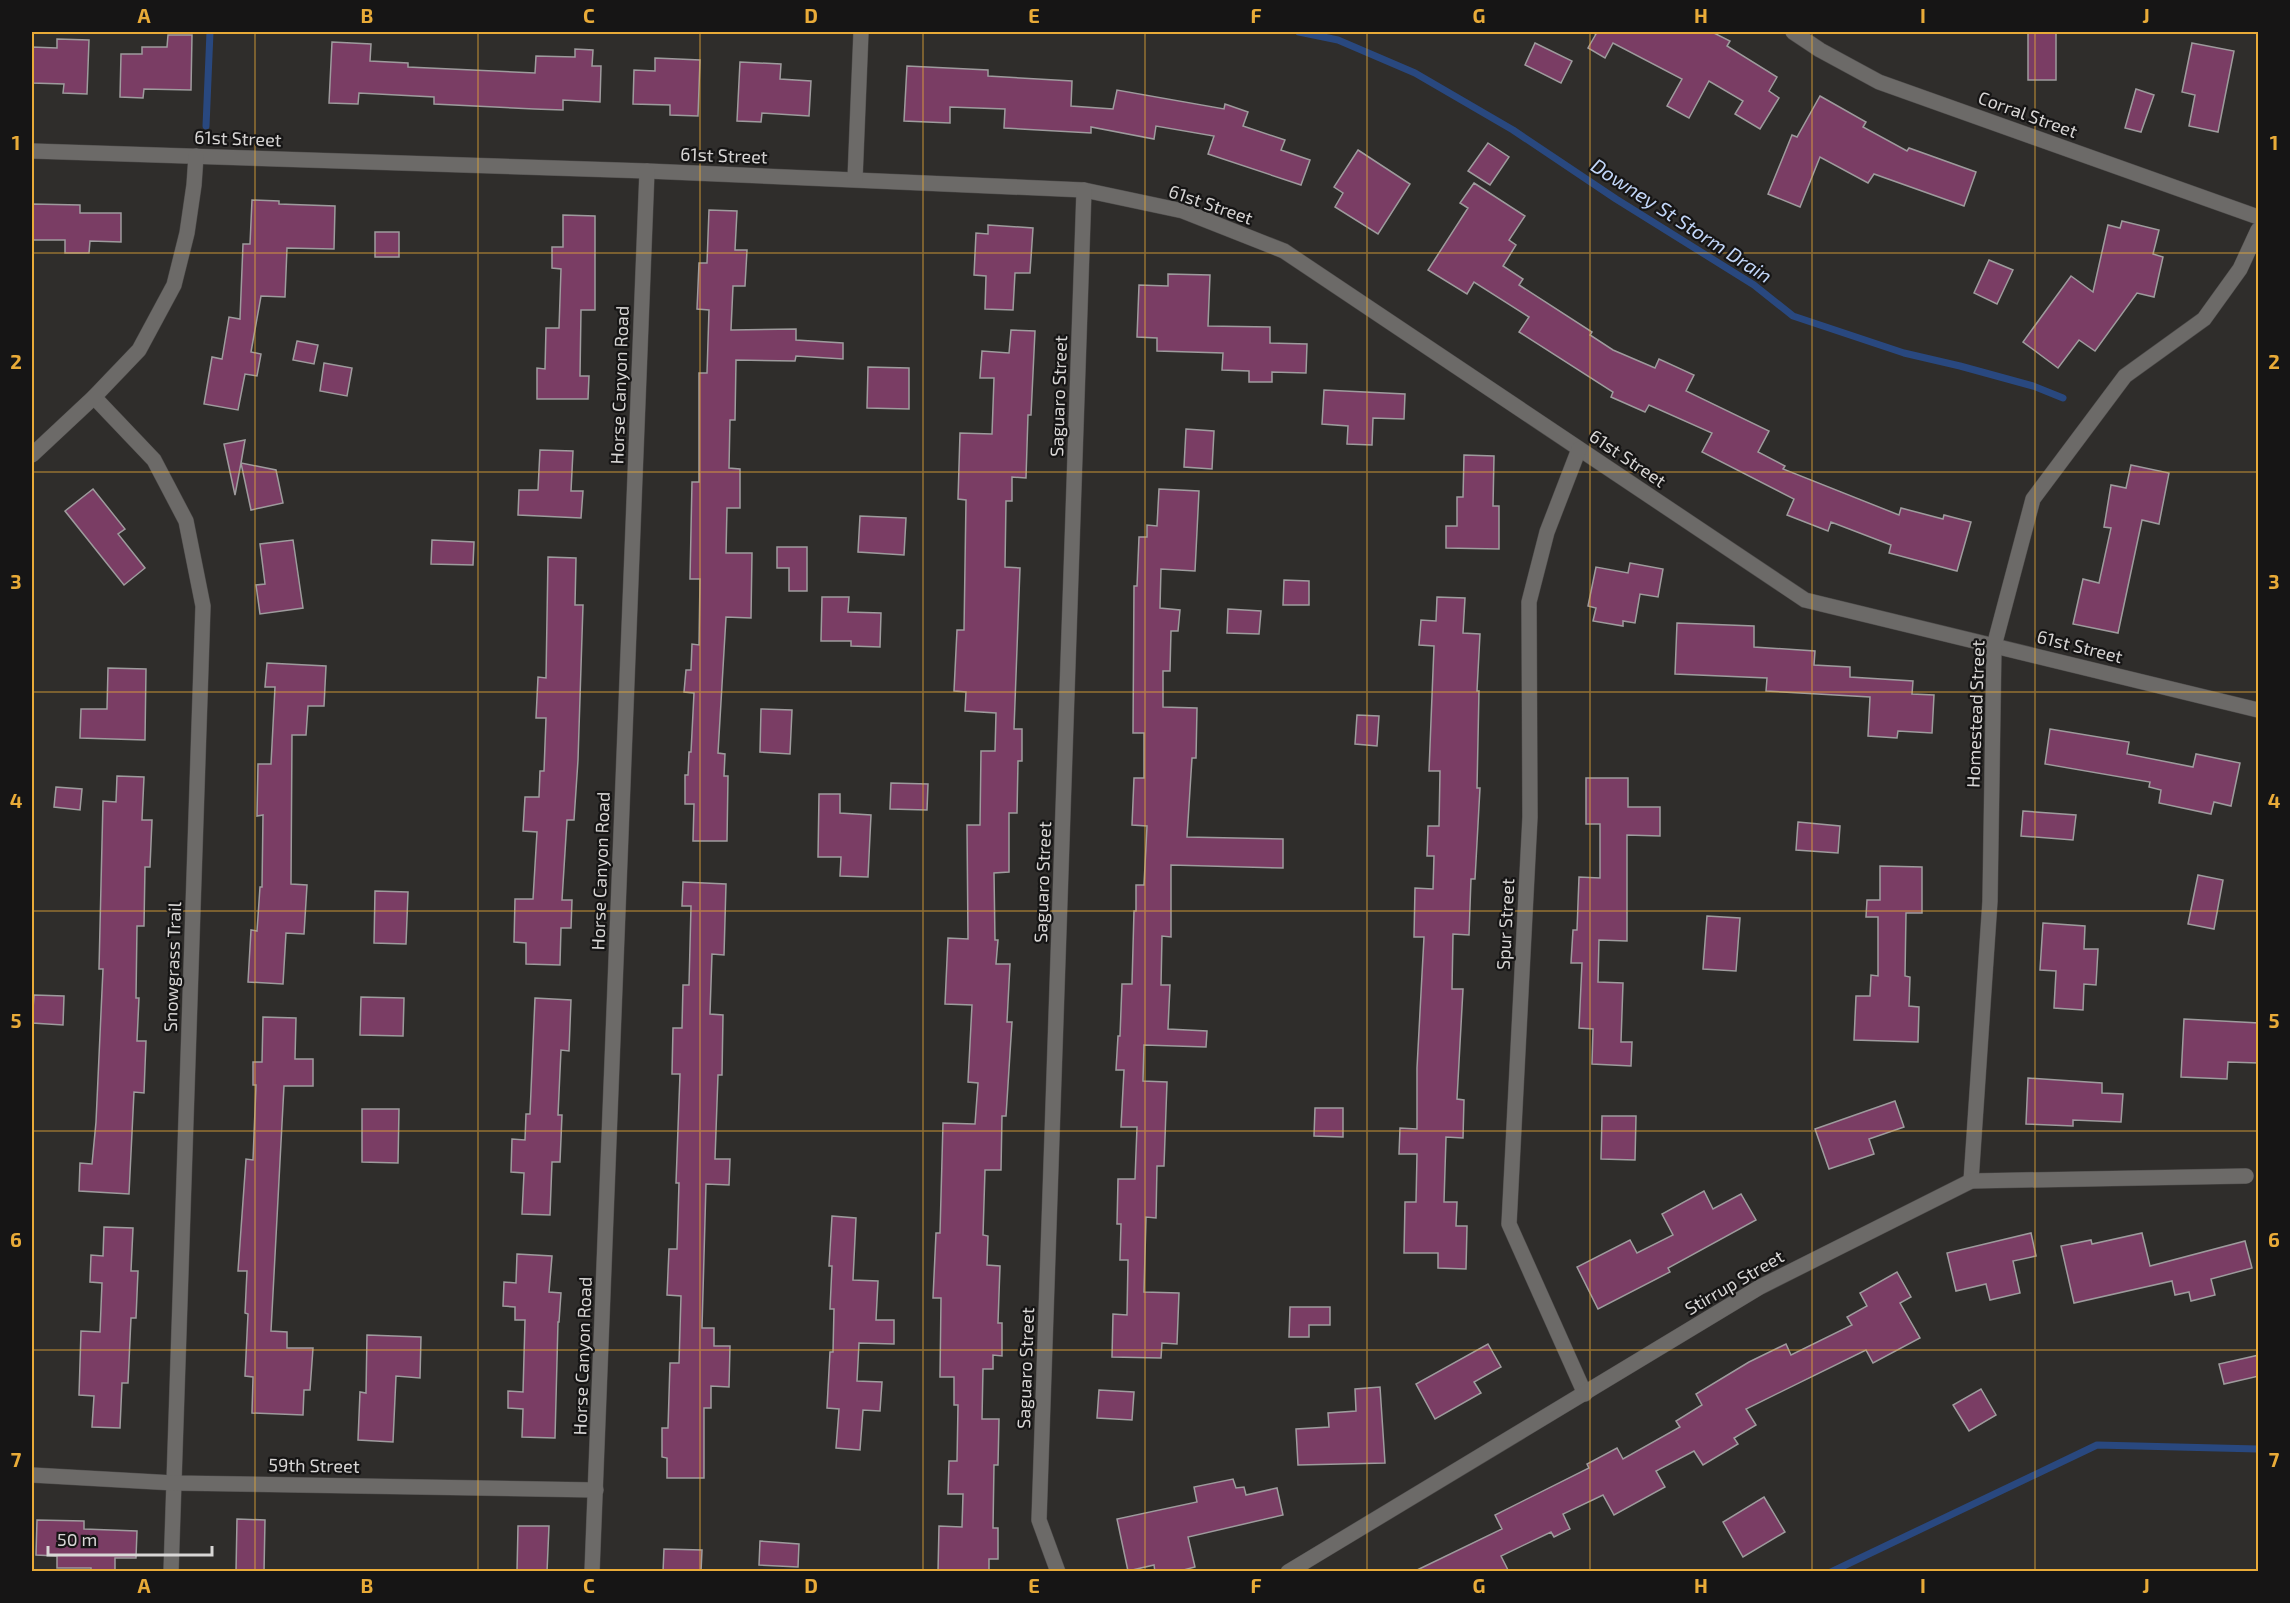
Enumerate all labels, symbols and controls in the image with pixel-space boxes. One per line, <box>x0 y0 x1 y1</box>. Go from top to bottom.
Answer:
text: A <box>137 3 151 27</box>
text: B <box>361 3 373 27</box>
text: C <box>583 3 595 27</box>
text: D <box>804 3 818 27</box>
text: E <box>1028 3 1040 27</box>
text: F <box>1250 3 1262 27</box>
text: G <box>1473 3 1485 27</box>
text: H <box>1694 3 1708 27</box>
text: I <box>1920 3 1926 27</box>
text: J <box>2142 3 2150 27</box>
street label: Corral Street <box>1975 86 2081 142</box>
street label: 61st Street <box>194 125 282 151</box>
text: 1 <box>12 130 20 154</box>
text: 1 <box>2270 130 2278 154</box>
street label: 61st Street <box>680 142 768 168</box>
water label: Downey St Storm Drain <box>1587 153 1777 288</box>
street label: 61st Street <box>1166 179 1256 229</box>
street label: Horse Canyon Road <box>605 305 633 465</box>
street label: Saguaro Street <box>1045 335 1071 457</box>
text: 2 <box>10 349 22 373</box>
text: 2 <box>2268 349 2280 373</box>
street label: 61st Street <box>1586 424 1671 492</box>
text: 3 <box>10 569 22 593</box>
text: 3 <box>2268 569 2280 593</box>
street label: 61st Street <box>2035 625 2125 667</box>
street label: Homestead Street <box>1961 640 1989 788</box>
text: 4 <box>10 788 23 812</box>
text: 4 <box>2268 788 2281 812</box>
street label: Horse Canyon Road <box>586 791 614 951</box>
street label: Saguaro Street <box>1029 821 1055 943</box>
street label: Spur Street <box>1492 878 1518 970</box>
street label: Snowgrass Trail <box>159 901 185 1032</box>
text: 5 <box>10 1008 22 1032</box>
text: 5 <box>2268 1008 2280 1032</box>
text: 6 <box>10 1227 22 1251</box>
text: 6 <box>2268 1227 2280 1251</box>
street label: Stirrup Street <box>1681 1245 1787 1319</box>
street label: Horse Canyon Road <box>568 1276 596 1436</box>
street label: Saguaro Street <box>1012 1307 1038 1429</box>
text: 7 <box>11 1447 22 1471</box>
text: 7 <box>2269 1447 2280 1471</box>
street label: 59th Street <box>268 1453 360 1477</box>
scale bar <box>48 1519 212 1557</box>
text: 50 m <box>57 1528 97 1550</box>
text: A <box>137 1573 151 1597</box>
text: B <box>361 1573 373 1597</box>
text: C <box>583 1573 595 1597</box>
text: D <box>804 1573 818 1597</box>
text: E <box>1028 1573 1040 1597</box>
text: F <box>1250 1573 1262 1597</box>
text: G <box>1473 1573 1485 1597</box>
text: H <box>1694 1573 1708 1597</box>
text: I <box>1920 1573 1926 1597</box>
text: J <box>2142 1573 2150 1597</box>

